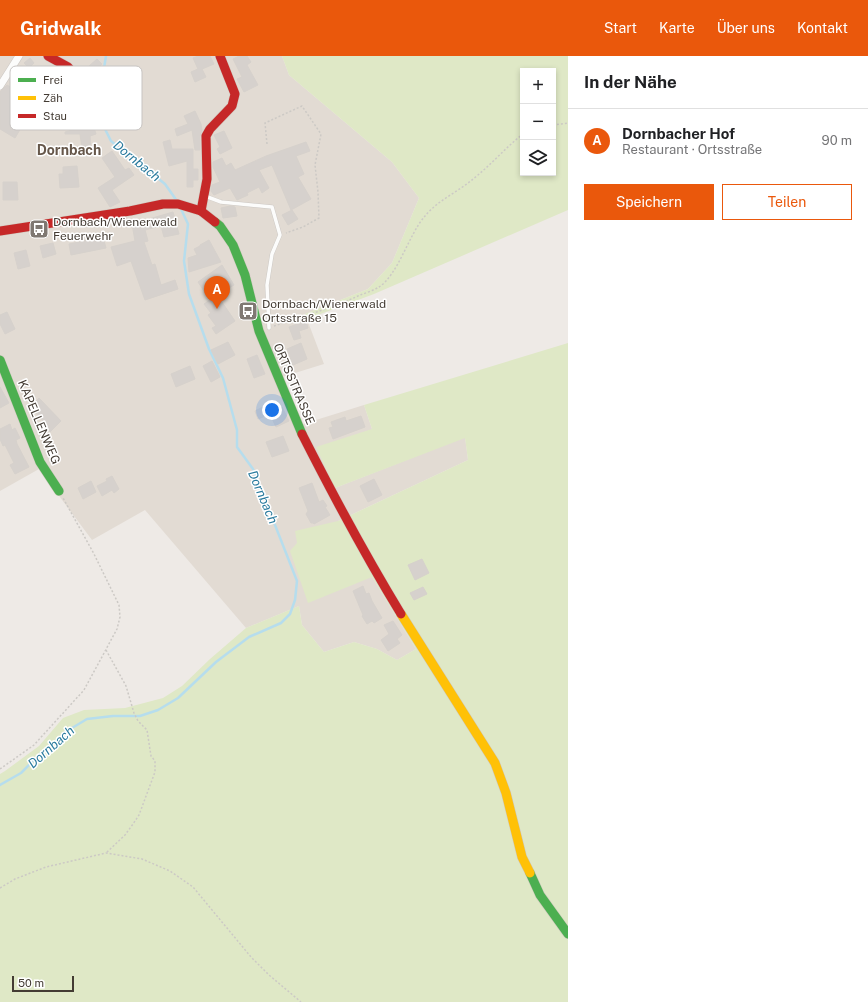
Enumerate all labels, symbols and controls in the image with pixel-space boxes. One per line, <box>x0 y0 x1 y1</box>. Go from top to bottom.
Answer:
text: Gridwalk <box>20 17 101 39</box>
text: Start <box>604 20 637 36</box>
text: Karte <box>659 20 695 36</box>
text: Über uns <box>717 20 775 36</box>
text: Kontakt <box>797 20 848 36</box>
legend <box>10 66 142 130</box>
map controls <box>520 68 556 176</box>
button: + <box>520 68 556 104</box>
text: In der Nähe <box>584 72 677 92</box>
text: Frei <box>43 74 63 86</box>
text: Zäh <box>43 92 63 104</box>
button: − <box>520 104 556 140</box>
text: Stau <box>43 110 67 122</box>
text: Dornbacher Hof <box>622 125 735 142</box>
text: A <box>592 133 602 148</box>
text: 90 m <box>822 133 852 148</box>
water label: Dornbach <box>110 137 164 185</box>
button: layers <box>520 140 556 176</box>
district label: Dornbach <box>37 142 101 158</box>
text: Restaurant · Ortsstraße <box>622 142 762 157</box>
button: Speichern <box>584 184 714 220</box>
button: Teilen <box>722 184 852 220</box>
place label: Dornbach/Wienerwald Feuerwehr <box>53 215 177 243</box>
bus stop icon: Dornbach/Wienerwald Feuerwehr <box>28 218 50 240</box>
pin: A <box>204 276 230 309</box>
place label: Dornbach/Wienerwald Ortsstraße 15 <box>262 297 386 325</box>
bus stop icon: Dornbach/Wienerwald Ortsstraße 15 <box>237 300 259 322</box>
street label: ORTSSTRASSE <box>271 341 317 427</box>
street label: KAPELLENWEG <box>15 378 63 466</box>
your location <box>262 400 282 420</box>
water label: Dornbach <box>245 468 281 526</box>
water label: Dornbach <box>25 723 77 771</box>
scale bar <box>12 974 74 993</box>
text: 50 m <box>18 977 44 989</box>

